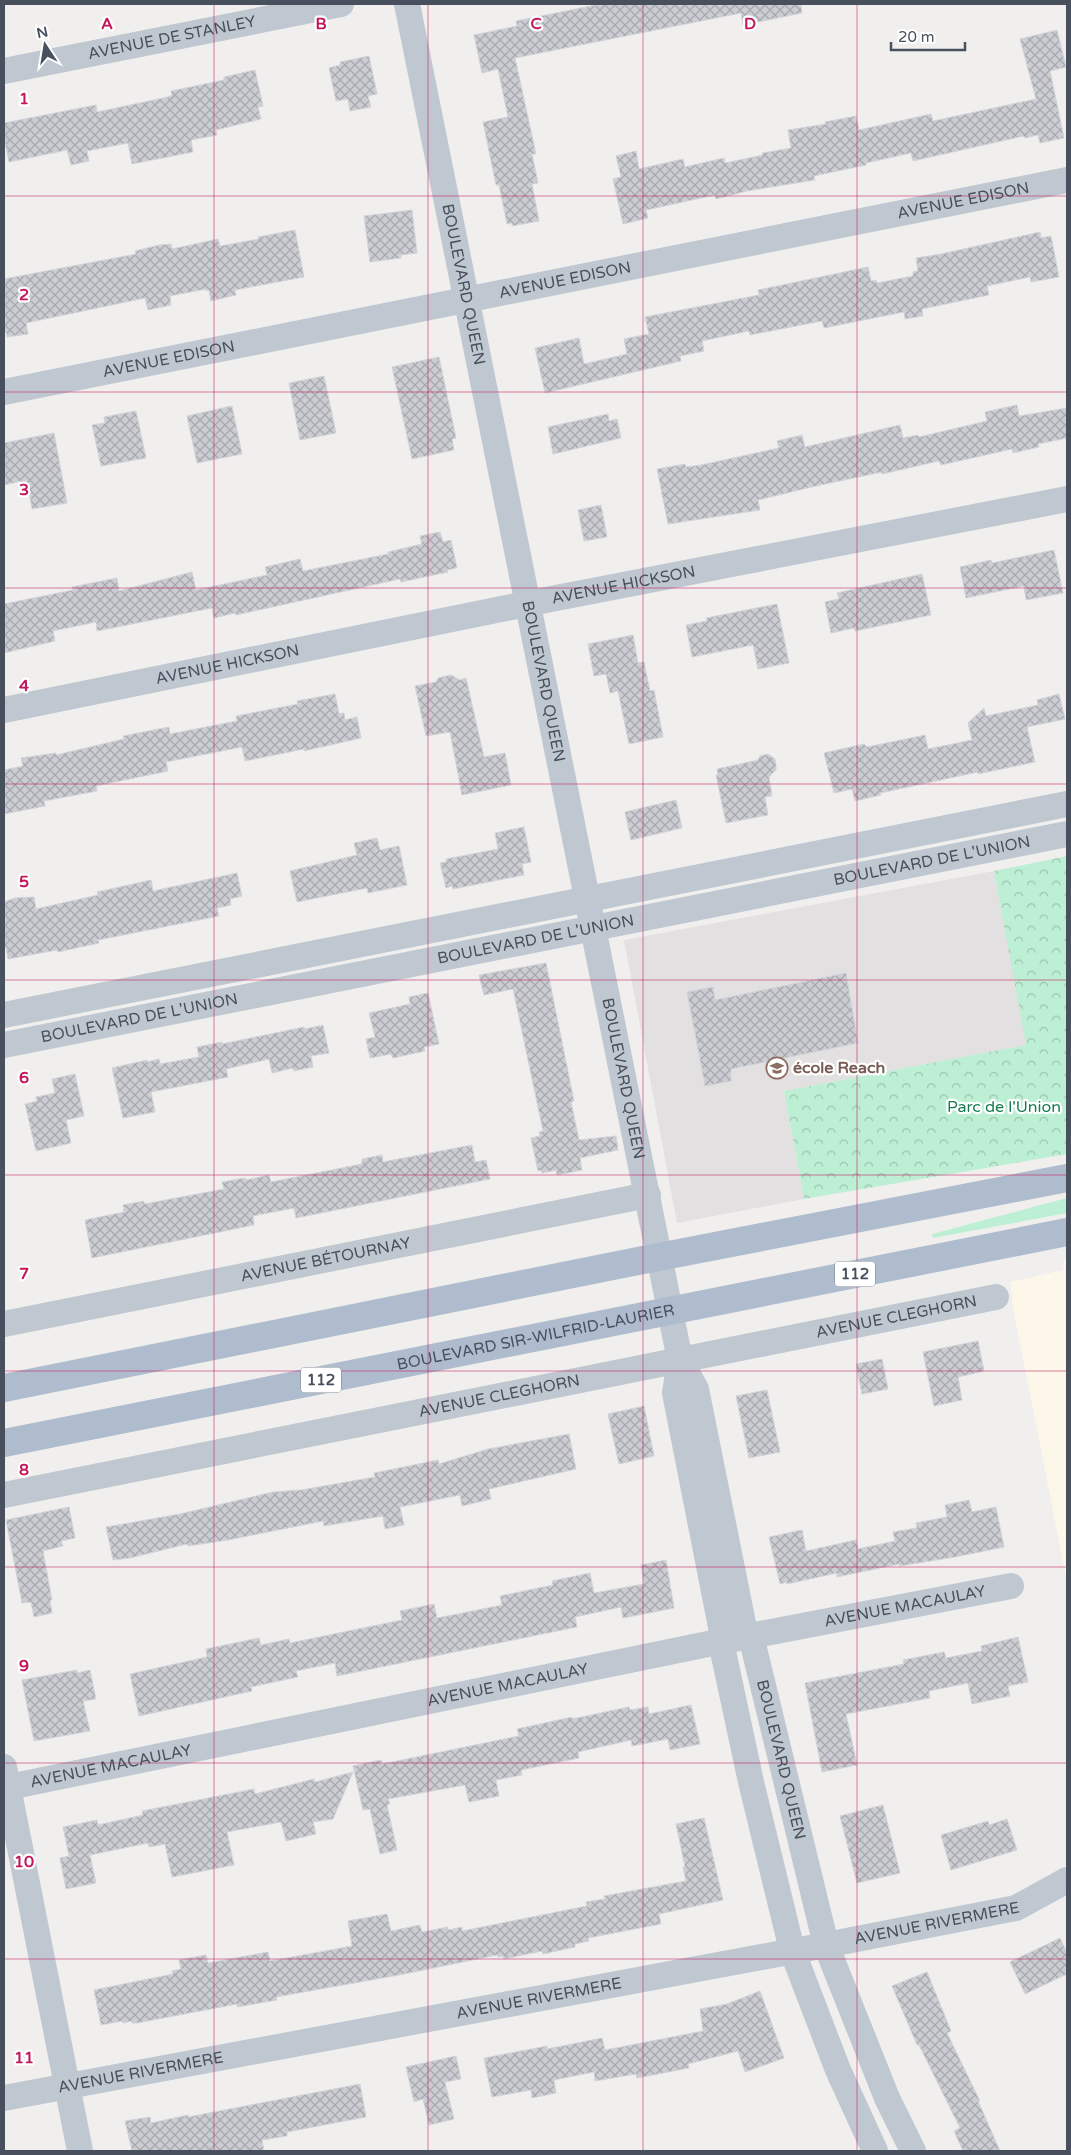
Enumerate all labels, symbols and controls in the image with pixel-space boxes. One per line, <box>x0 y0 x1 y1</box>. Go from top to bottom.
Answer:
street label: AVENUE DE STANLEY <box>86 11 258 63</box>
text: B <box>315 14 327 34</box>
text: C <box>530 14 542 34</box>
text: D <box>744 14 756 34</box>
north arrow <box>20 20 70 70</box>
scale bar <box>891 20 965 52</box>
text: N <box>35 23 50 42</box>
text: 20 m <box>898 28 935 46</box>
text: 1 <box>19 89 29 109</box>
street label: AVENUE EDISON <box>895 178 1031 224</box>
street label: BOULEVARD QUEEN <box>437 202 489 367</box>
street label: AVENUE EDISON <box>497 257 633 303</box>
text: 2 <box>19 285 29 305</box>
street label: AVENUE EDISON <box>101 336 237 382</box>
text: 3 <box>19 480 29 500</box>
street label: AVENUE HICKSON <box>550 561 697 609</box>
street label: BOULEVARD QUEEN <box>517 599 569 764</box>
street label: AVENUE HICKSON <box>154 640 301 689</box>
text: 4 <box>19 676 29 696</box>
street label: BOULEVARD DE L'UNION <box>832 832 1032 890</box>
text: 5 <box>19 872 29 892</box>
street label: BOULEVARD DE L'UNION <box>435 910 636 969</box>
street label: BOULEVARD DE L'UNION <box>39 989 240 1047</box>
street label: BOULEVARD QUEEN <box>597 996 649 1161</box>
school or university icon: école Reach <box>765 1056 789 1080</box>
place label: école Reach <box>793 1058 885 1078</box>
text: 6 <box>19 1068 29 1088</box>
park label: Parc de l'Union <box>947 1097 1061 1117</box>
street label: AVENUE BÉTOURNAY <box>239 1233 413 1286</box>
road number: 112 <box>835 1262 875 1286</box>
text: 7 <box>19 1264 29 1284</box>
street label: AVENUE CLEGHORN <box>814 1291 979 1343</box>
street label: BOULEVARD SIR-WILFRID-LAURIER <box>395 1300 676 1375</box>
road number: 112 <box>301 1368 341 1392</box>
street label: AVENUE CLEGHORN <box>417 1370 582 1422</box>
text: 8 <box>19 1460 29 1480</box>
street label: AVENUE MACAULAY <box>822 1581 987 1632</box>
text: 9 <box>19 1656 29 1676</box>
street label: AVENUE MACAULAY <box>425 1659 590 1711</box>
street label: BOULEVARD QUEEN <box>752 1678 810 1842</box>
street label: AVENUE MACAULAY <box>28 1740 193 1792</box>
text: 10 <box>14 1852 34 1872</box>
street label: AVENUE RIVERMERE <box>852 1898 1021 1949</box>
street label: AVENUE RIVERMERE <box>454 1973 623 2024</box>
street label: AVENUE RIVERMERE <box>56 2047 225 2098</box>
text: 11 <box>14 2048 34 2068</box>

